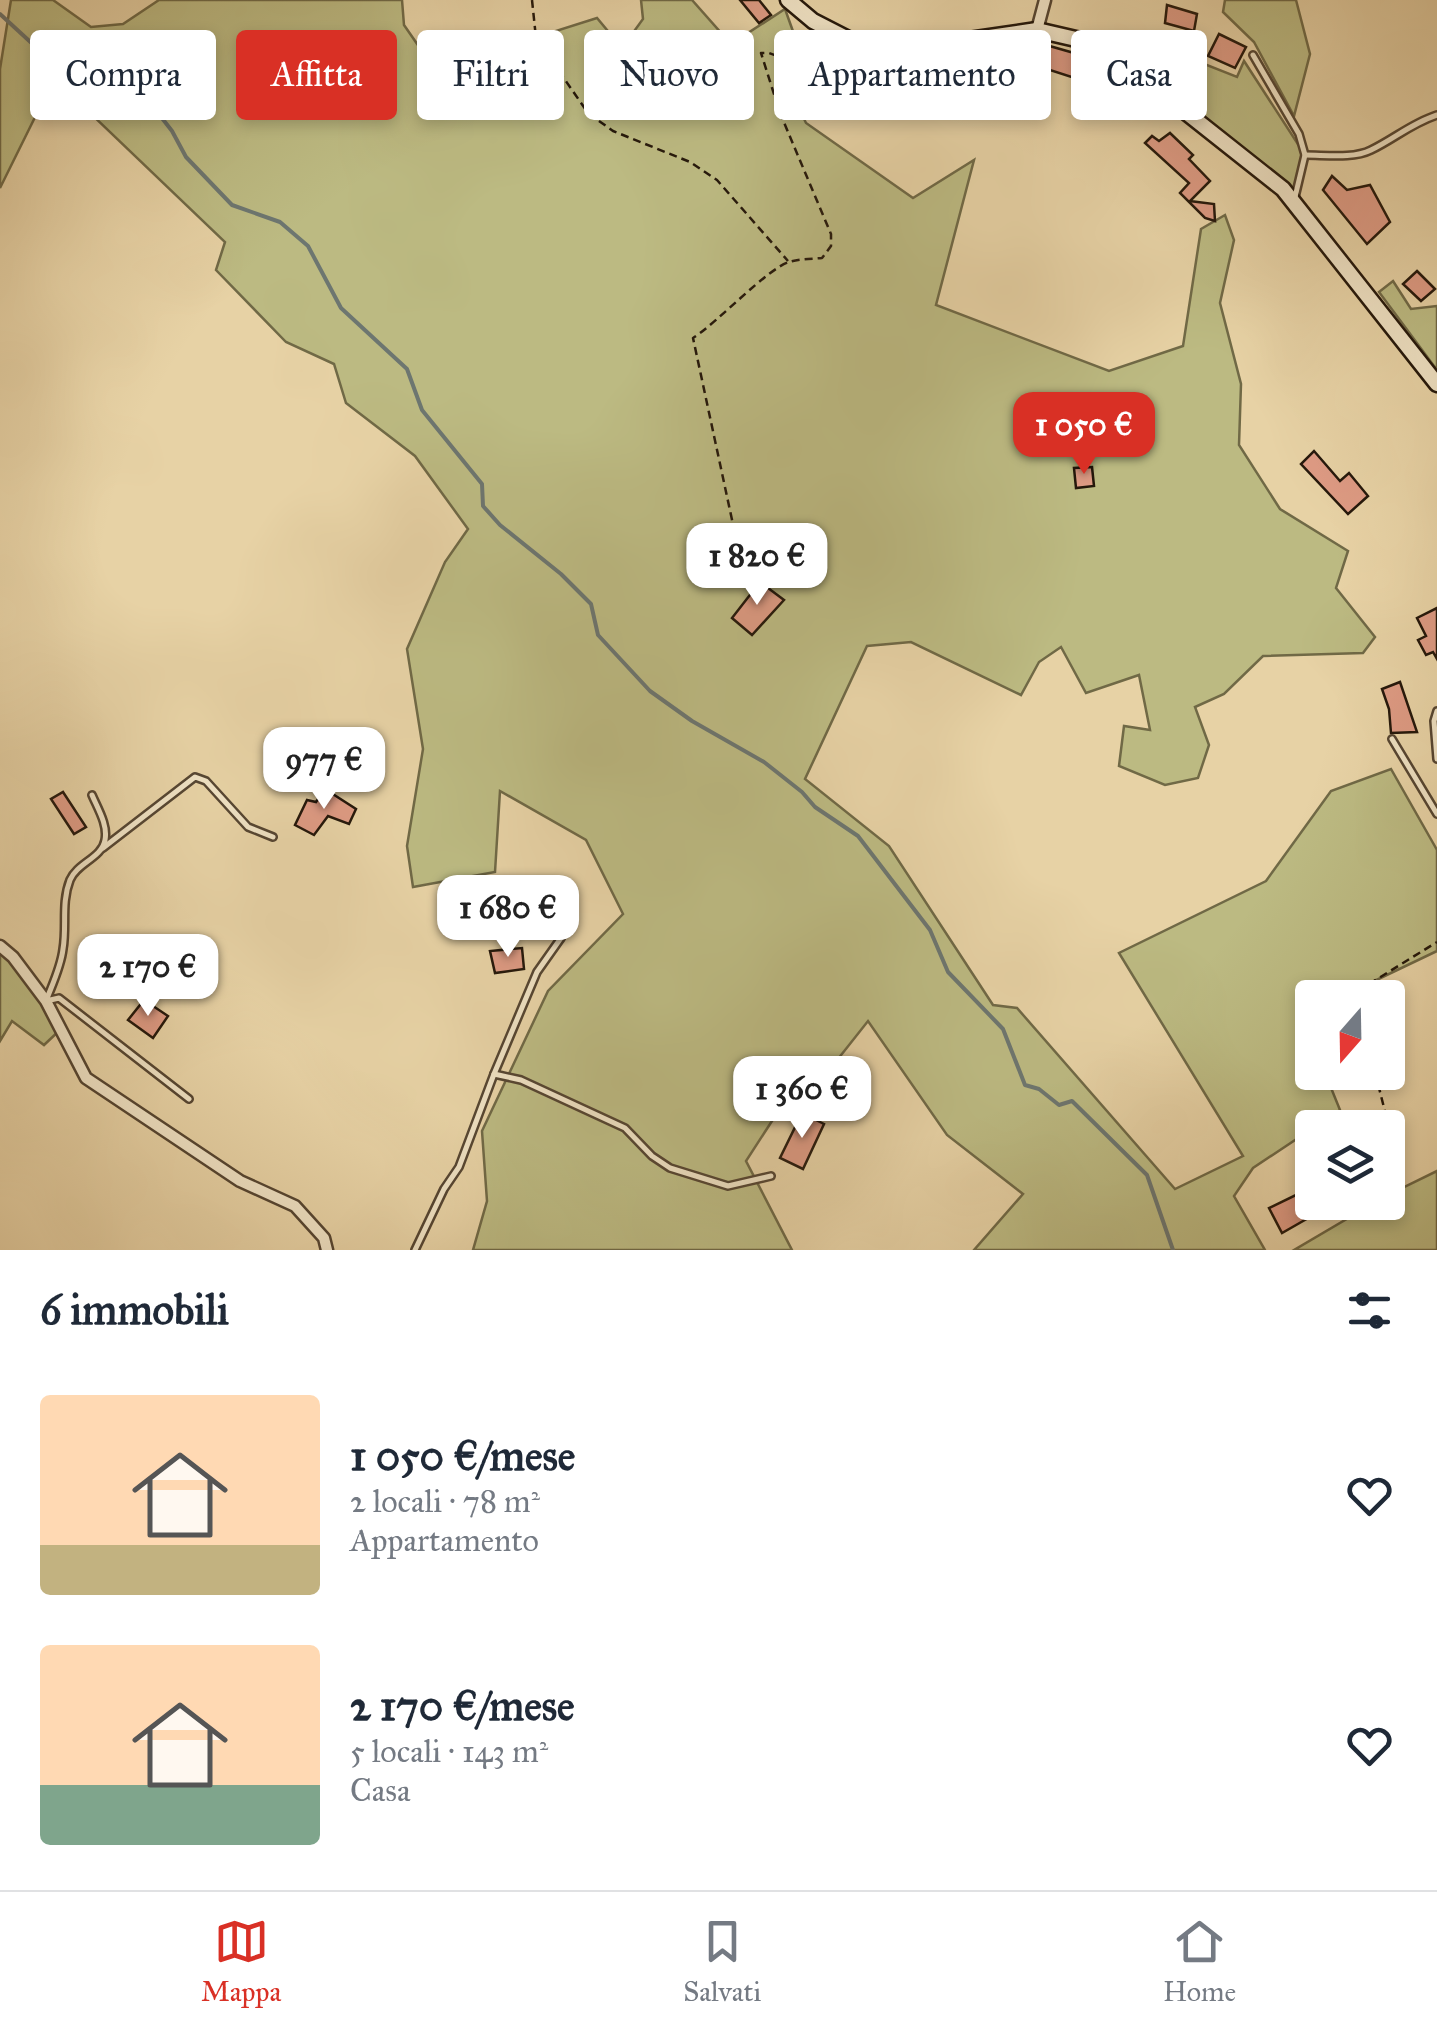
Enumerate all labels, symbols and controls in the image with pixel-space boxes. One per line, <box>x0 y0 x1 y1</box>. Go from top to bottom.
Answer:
chip: Compra <box>30 30 216 120</box>
chip: Affitta <box>236 30 397 120</box>
chip: Filtri <box>417 30 564 120</box>
chip: Nuovo <box>584 30 754 120</box>
chip: Appartamento <box>774 30 1051 120</box>
chip: Casa <box>1071 30 1207 120</box>
pin: 1 050 € <box>992 392 1176 477</box>
text: 1 050 € <box>1035 405 1133 444</box>
pin: 1 820 € <box>665 523 849 608</box>
text: 1 820 € <box>708 536 806 575</box>
pin: 977 € <box>254 727 394 812</box>
text: 977 € <box>285 740 363 779</box>
pin: 1 680 € <box>416 875 600 960</box>
text: 1 680 € <box>459 888 557 927</box>
pin: 2 170 € <box>56 934 240 1019</box>
text: 2 170 € <box>99 947 197 986</box>
north arrow <box>1295 980 1405 1090</box>
map controls <box>1295 980 1405 1220</box>
pin: 1 360 € <box>710 1056 894 1141</box>
text: 1 360 € <box>755 1069 849 1108</box>
button: layers <box>1295 1110 1405 1220</box>
icon: filters <box>1342 1283 1397 1338</box>
text: 6 immobili <box>40 1284 229 1336</box>
text: 1 050 €/mese <box>350 1430 575 1482</box>
icon: home <box>120 1435 240 1555</box>
icon: heart <box>1342 1468 1397 1523</box>
text: 2 locali · 78 m² <box>350 1482 540 1521</box>
text: Appartamento <box>350 1521 539 1560</box>
text: 2 170 €/mese <box>350 1680 574 1732</box>
icon: home <box>120 1685 240 1805</box>
icon: heart <box>1342 1718 1397 1773</box>
text: 5 locali · 143 m² <box>350 1732 548 1771</box>
text: Casa <box>350 1771 411 1810</box>
tab: Mappa <box>201 1914 281 2009</box>
tab: Salvati <box>683 1914 761 2009</box>
tab: Home <box>1163 1914 1236 2009</box>

